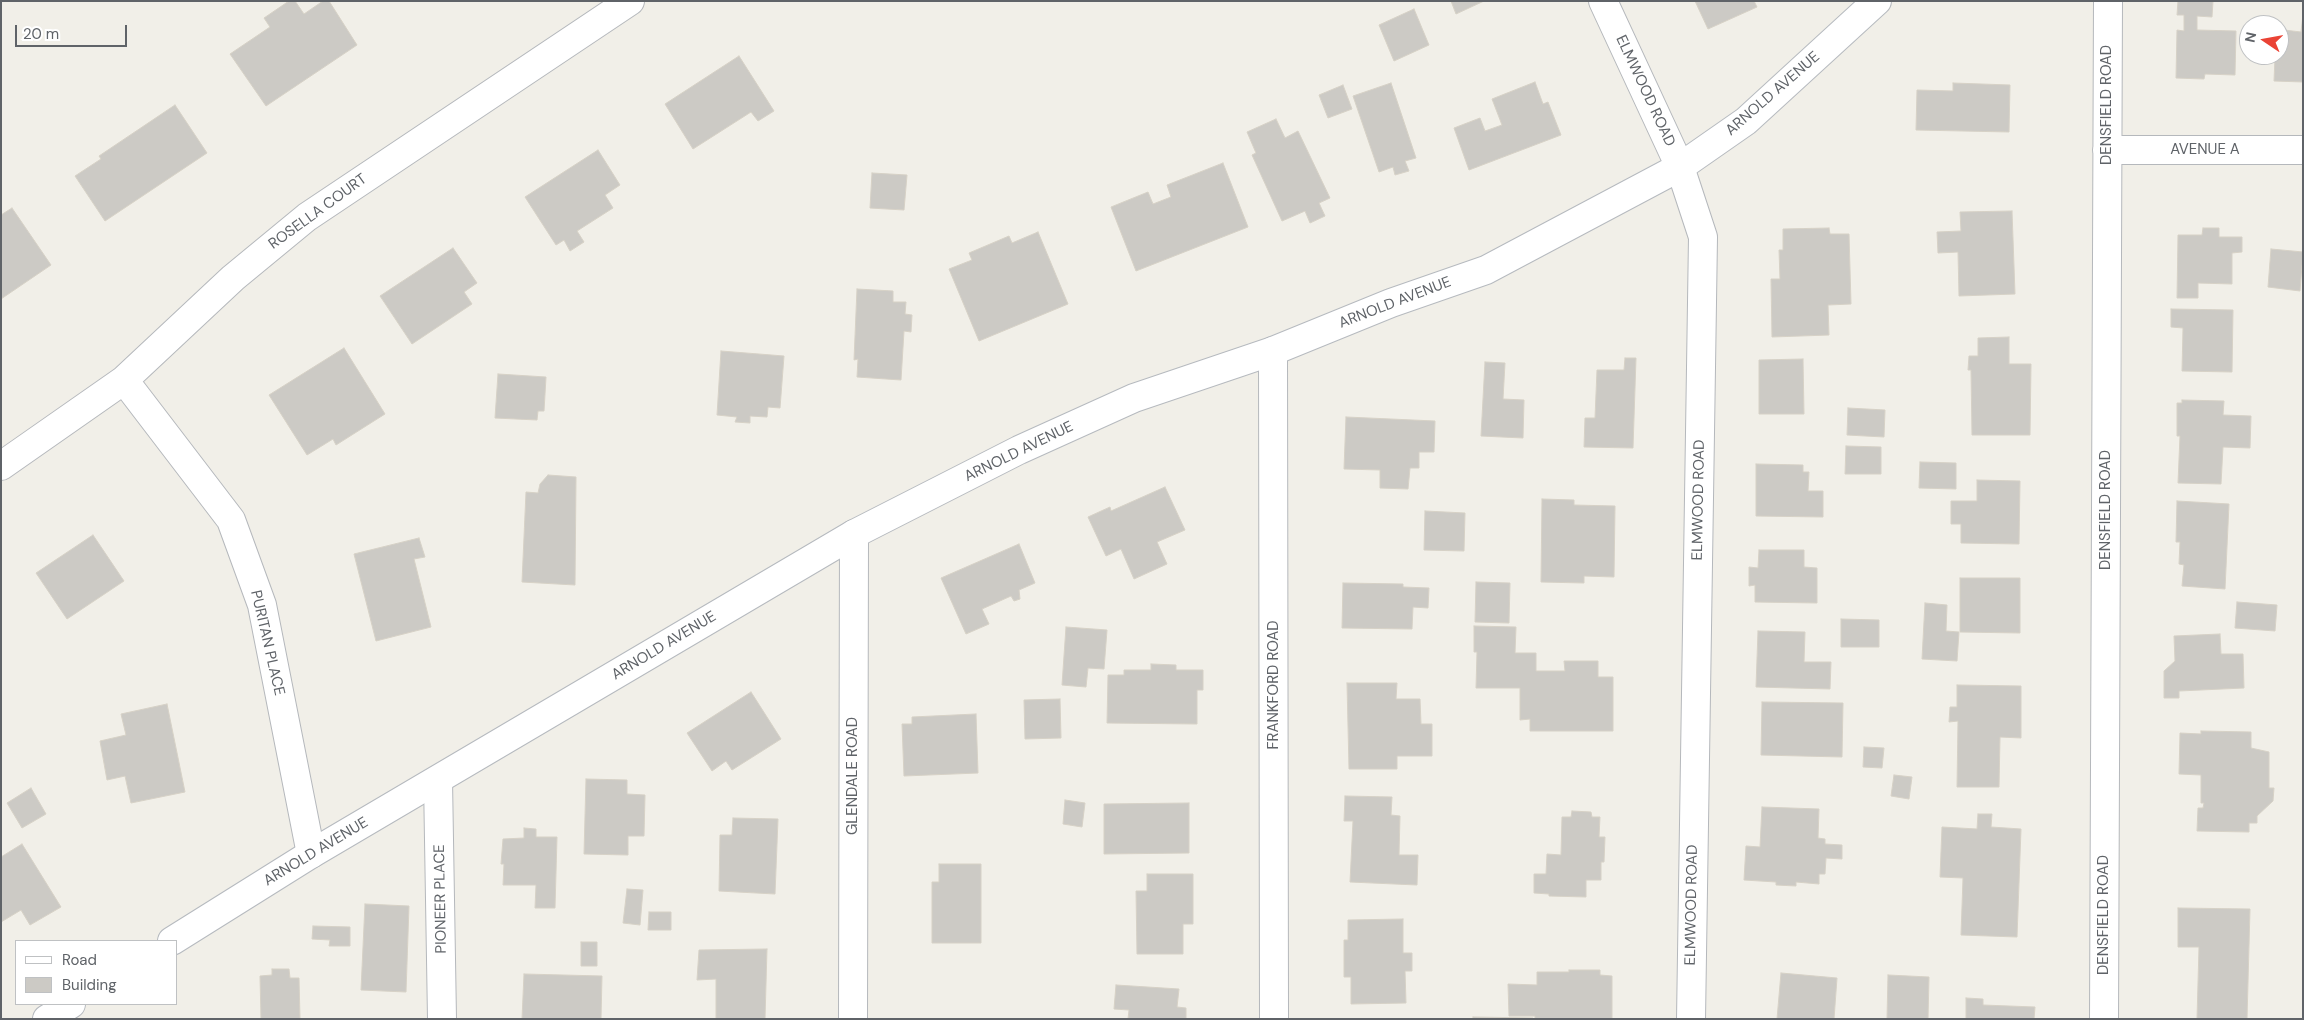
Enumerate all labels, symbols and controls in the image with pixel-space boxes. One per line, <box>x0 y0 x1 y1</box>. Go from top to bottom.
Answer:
scale bar <box>18 15 130 47</box>
north arrow <box>2239 15 2289 65</box>
text: 20 m <box>23 24 59 44</box>
text: N <box>2240 30 2260 44</box>
street label: ELMWOOD ROAD <box>1611 32 1679 150</box>
street label: DENSFIELD ROAD <box>2098 45 2116 165</box>
street label: ARNOLD AVENUE <box>1722 48 1824 140</box>
street label: AVENUE A <box>2170 141 2240 159</box>
street label: ROSELLA COURT <box>265 170 371 254</box>
street label: ARNOLD AVENUE <box>1336 273 1454 333</box>
street label: ARNOLD AVENUE <box>962 418 1076 486</box>
street label: ELMWOOD ROAD <box>1689 439 1709 561</box>
street label: DENSFIELD ROAD <box>2097 450 2115 570</box>
street label: PURITAN PLACE <box>246 589 288 697</box>
street label: ARNOLD AVENUE <box>608 608 720 684</box>
street label: FRANKFORD ROAD <box>1265 621 1283 749</box>
street label: GLENDALE ROAD <box>844 717 862 835</box>
street label: ARNOLD AVENUE <box>260 814 372 890</box>
street label: PIONEER PLACE <box>431 844 451 954</box>
street label: ELMWOOD ROAD <box>1682 844 1702 966</box>
street label: DENSFIELD ROAD <box>2095 855 2113 975</box>
legend <box>15 940 178 1005</box>
text: Road <box>62 950 97 970</box>
text: Building <box>62 975 117 995</box>

